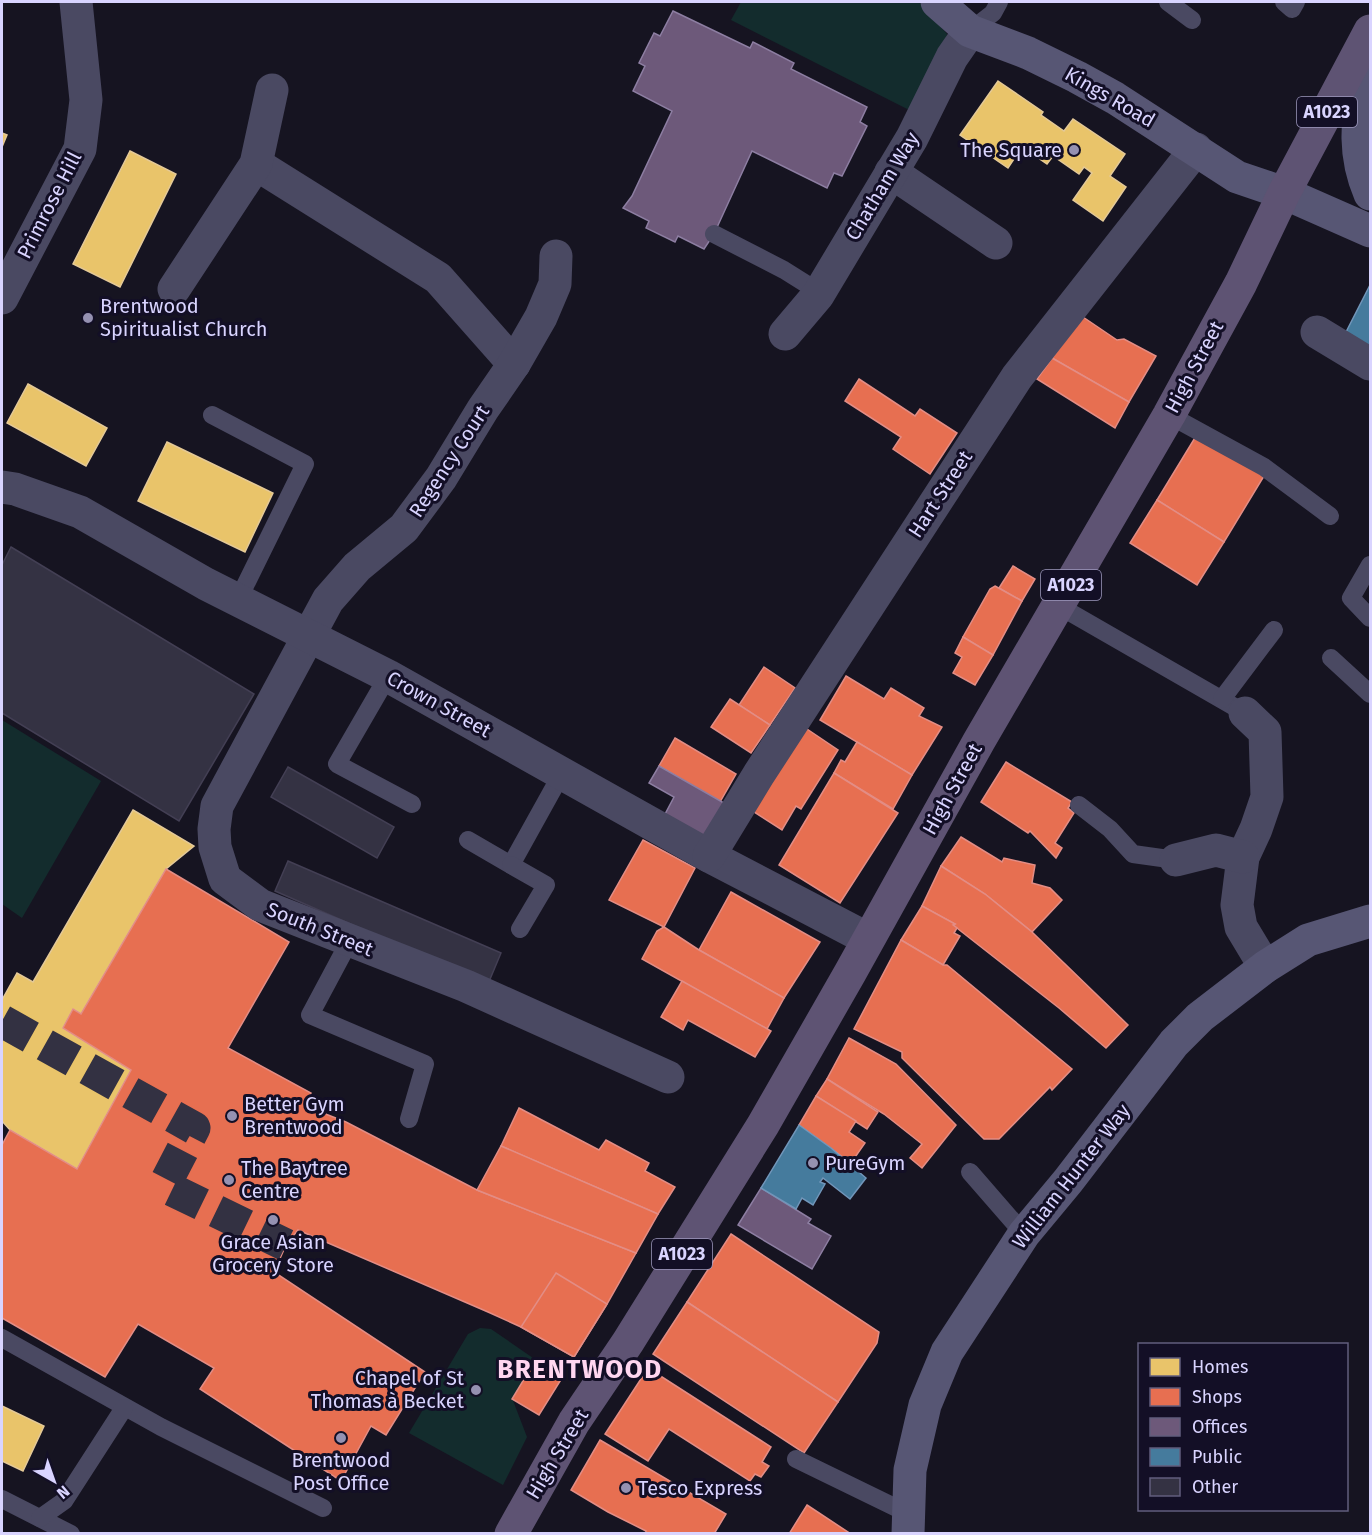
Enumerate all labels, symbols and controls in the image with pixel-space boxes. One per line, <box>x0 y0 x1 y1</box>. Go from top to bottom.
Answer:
street label: Kings Road <box>1061 62 1159 132</box>
road number: A1023 <box>1297 97 1357 127</box>
street label: Chatham Way <box>840 127 924 245</box>
place label: The Square <box>960 138 1062 162</box>
marker: The Square <box>1067 143 1081 157</box>
street label: Primrose Hill <box>12 147 86 263</box>
place label: Brentwood Spiritualist Church <box>100 294 267 341</box>
marker: Brentwood Spiritualist Church <box>81 311 95 325</box>
street label: High Street <box>1160 316 1229 417</box>
street label: Regency Court <box>404 400 495 522</box>
street label: Hart Street <box>903 445 977 542</box>
road number: A1023 <box>1041 570 1101 600</box>
street label: Crown Street <box>383 666 496 743</box>
street label: High Street <box>917 738 987 839</box>
street label: South Street <box>263 897 377 962</box>
place label: Better Gym Brentwood <box>244 1092 345 1139</box>
street label: William Hunter Way <box>1007 1099 1135 1253</box>
marker: Better Gym Brentwood <box>225 1109 239 1123</box>
place label: PureGym <box>825 1151 905 1175</box>
place label: The Baytree Centre <box>241 1156 348 1203</box>
marker: PureGym <box>806 1156 820 1170</box>
marker: The Baytree Centre <box>222 1173 236 1187</box>
marker: Grace Asian Grocery Store <box>266 1213 280 1227</box>
place label: Grace Asian Grocery Store <box>212 1230 334 1277</box>
road number: A1023 <box>652 1239 712 1269</box>
legend <box>1138 1343 1348 1511</box>
district label: BRENTWOOD <box>497 1354 663 1385</box>
text: Homes <box>1192 1356 1248 1378</box>
place label: Chapel of St Thomas à Becket <box>311 1366 465 1413</box>
marker: Chapel of St Thomas à Becket <box>469 1383 483 1397</box>
text: Shops <box>1192 1386 1242 1408</box>
street label: High Street <box>521 1404 594 1503</box>
text: Offices <box>1192 1416 1247 1438</box>
marker: Brentwood Post Office <box>334 1431 348 1445</box>
text: Public <box>1192 1446 1242 1468</box>
place label: Brentwood Post Office <box>292 1448 390 1495</box>
north arrow <box>24 1451 84 1511</box>
place label: Tesco Express <box>638 1476 762 1500</box>
text: Other <box>1192 1476 1238 1498</box>
text: N <box>53 1481 73 1503</box>
marker: Tesco Express <box>619 1481 633 1495</box>

